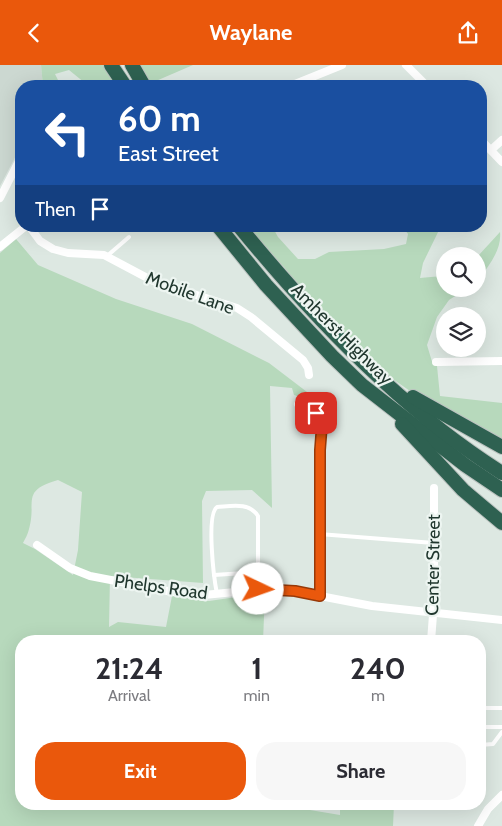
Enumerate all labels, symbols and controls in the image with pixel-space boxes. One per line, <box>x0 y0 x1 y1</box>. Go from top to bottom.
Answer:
icon: back <box>20 19 48 47</box>
text: Waylane <box>210 19 292 46</box>
icon: share <box>454 19 482 47</box>
text: 60 m <box>118 97 201 140</box>
icon: left <box>35 100 100 165</box>
text: East Street <box>118 140 219 167</box>
icon: arrive <box>86 195 114 223</box>
text: Then <box>35 198 76 221</box>
map controls <box>436 247 486 357</box>
button: search <box>436 247 486 297</box>
street label: Mobile Lane <box>143 267 237 319</box>
street label: Amherst Highway <box>287 279 397 389</box>
button: layers <box>436 307 486 357</box>
pin <box>295 392 337 434</box>
icon: arrive <box>302 399 330 427</box>
street label: Center Street <box>421 514 445 616</box>
position arrow <box>231 562 283 614</box>
street label: Phelps Road <box>113 570 209 604</box>
text: 21:24 <box>95 650 163 687</box>
text: 1 <box>251 650 262 687</box>
text: 240 <box>350 650 406 687</box>
text: Arrival <box>108 686 151 705</box>
text: min <box>244 686 270 705</box>
text: m <box>371 686 385 705</box>
button: Exit <box>35 742 246 800</box>
button: Share <box>256 742 466 800</box>

